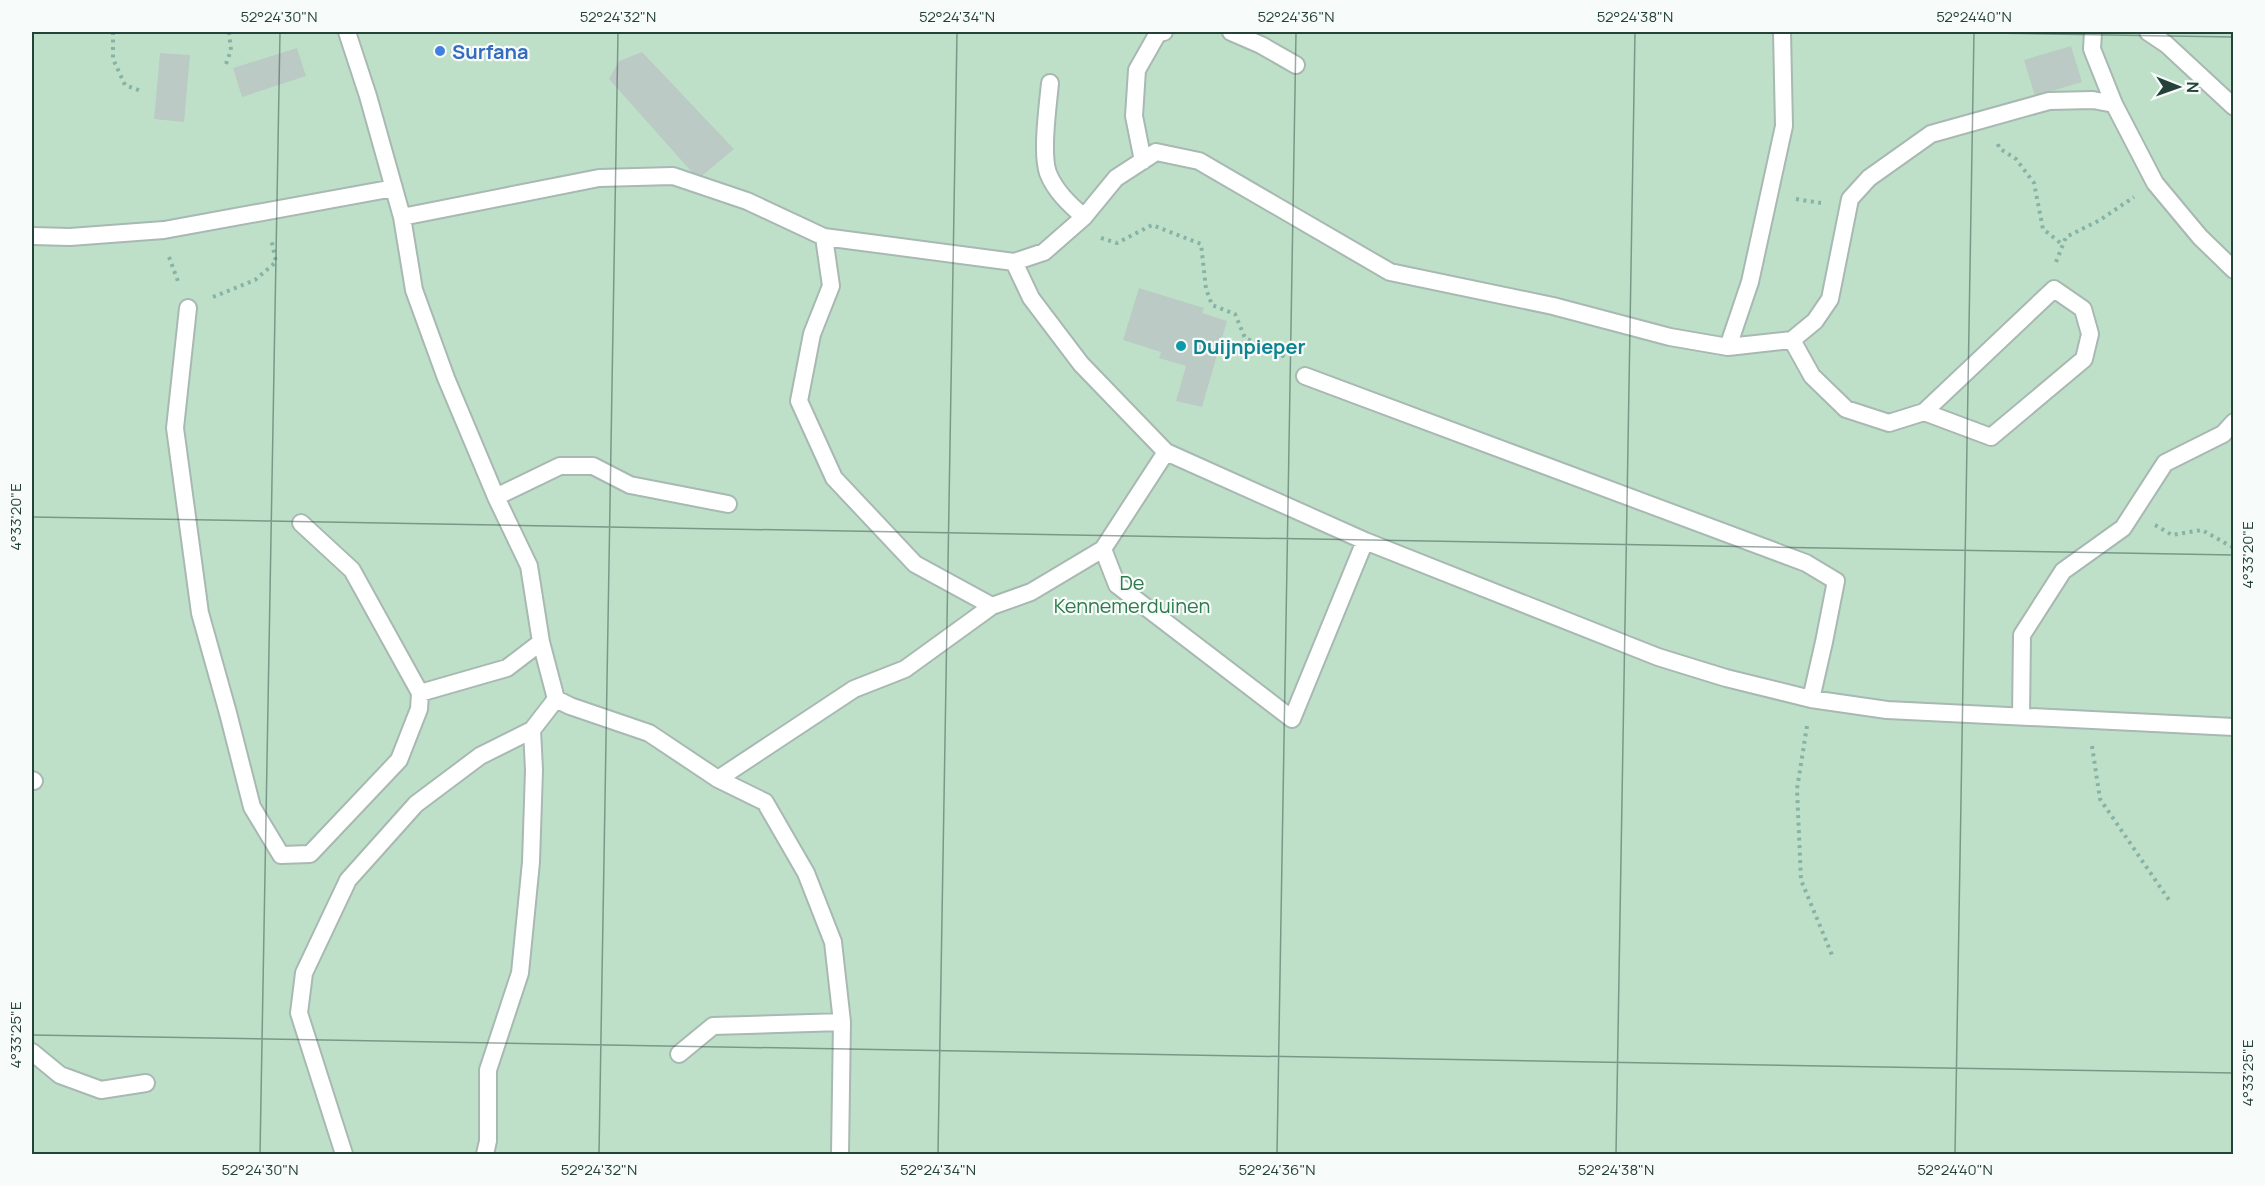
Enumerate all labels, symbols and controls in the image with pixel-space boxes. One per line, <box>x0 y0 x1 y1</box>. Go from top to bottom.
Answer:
text: 52°24'30"N <box>241 6 317 27</box>
text: 52°24'32"N <box>580 6 656 27</box>
text: 52°24'34"N <box>919 6 995 27</box>
text: 52°24'36"N <box>1257 6 1335 27</box>
text: 52°24'38"N <box>1597 6 1673 27</box>
text: 52°24'40"N <box>1936 6 2012 27</box>
place label: Surfana <box>452 38 528 65</box>
marker: Surfana <box>433 44 447 58</box>
north arrow <box>2148 57 2208 117</box>
text: N <box>2182 81 2204 93</box>
place label: Duijnpieper <box>1193 333 1305 360</box>
marker: Duijnpieper <box>1174 339 1188 353</box>
text: 4°33'20"E <box>5 483 26 551</box>
text: 4°33'20"E <box>2237 521 2258 589</box>
park label: De Kennemerduinen <box>1054 569 1210 619</box>
text: 4°33'25"E <box>5 1001 26 1069</box>
text: 4°33'25"E <box>2237 1039 2258 1107</box>
text: 52°24'30"N <box>222 1159 298 1180</box>
text: 52°24'32"N <box>561 1159 637 1180</box>
text: 52°24'34"N <box>900 1159 976 1180</box>
text: 52°24'36"N <box>1238 1159 1316 1180</box>
text: 52°24'38"N <box>1578 1159 1654 1180</box>
text: 52°24'40"N <box>1917 1159 1993 1180</box>

